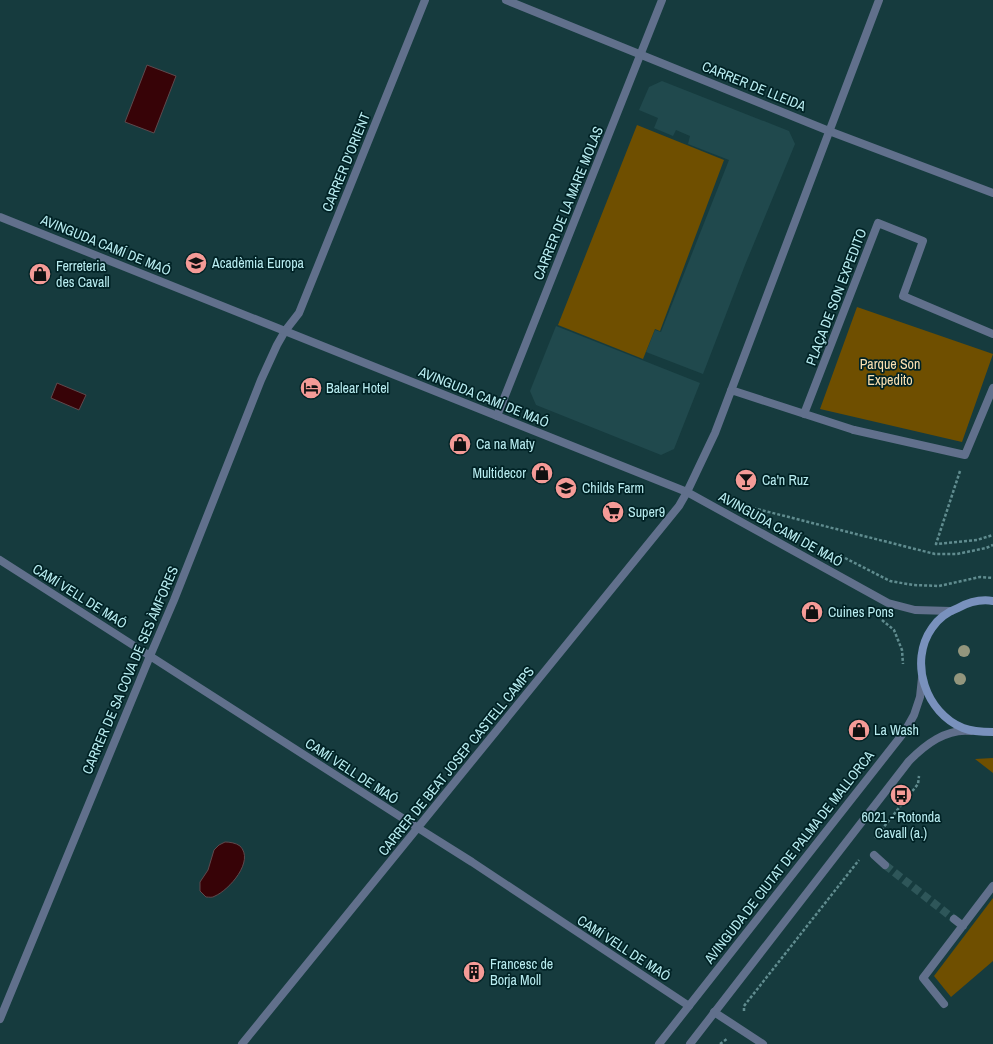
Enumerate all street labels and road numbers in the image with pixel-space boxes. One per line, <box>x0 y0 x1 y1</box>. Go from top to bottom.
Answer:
street label: CARRER DE LLEIDA <box>699 57 809 115</box>
street label: CARRER D'ORIENT <box>318 110 374 214</box>
street label: CARRER DE LA MARE MOLAS <box>529 123 607 282</box>
street label: AVINGUDA CAMÍ DE MAÓ <box>37 210 174 279</box>
street label: PLAÇA DE SON EXPEDITO <box>802 226 870 368</box>
street label: AVINGUDA CAMÍ DE MAÓ <box>415 362 552 431</box>
street label: AVINGUDA CAMÍ DE MAÓ <box>715 487 846 571</box>
street label: CAMÍ VELL DE MAÓ <box>29 560 131 632</box>
street label: CARRER DE SA COVA DE SES ÀMFORES <box>78 563 182 777</box>
street label: CARRER DE BEAT JOSEP CASTELL CAMPS <box>374 663 538 859</box>
street label: CAMÍ VELL DE MAÓ <box>302 734 402 808</box>
street label: AVINGUDA DE CIUTAT DE PALMA DE MALLORCA <box>700 747 878 968</box>
street label: CAMÍ VELL DE MAÓ <box>574 911 674 985</box>

